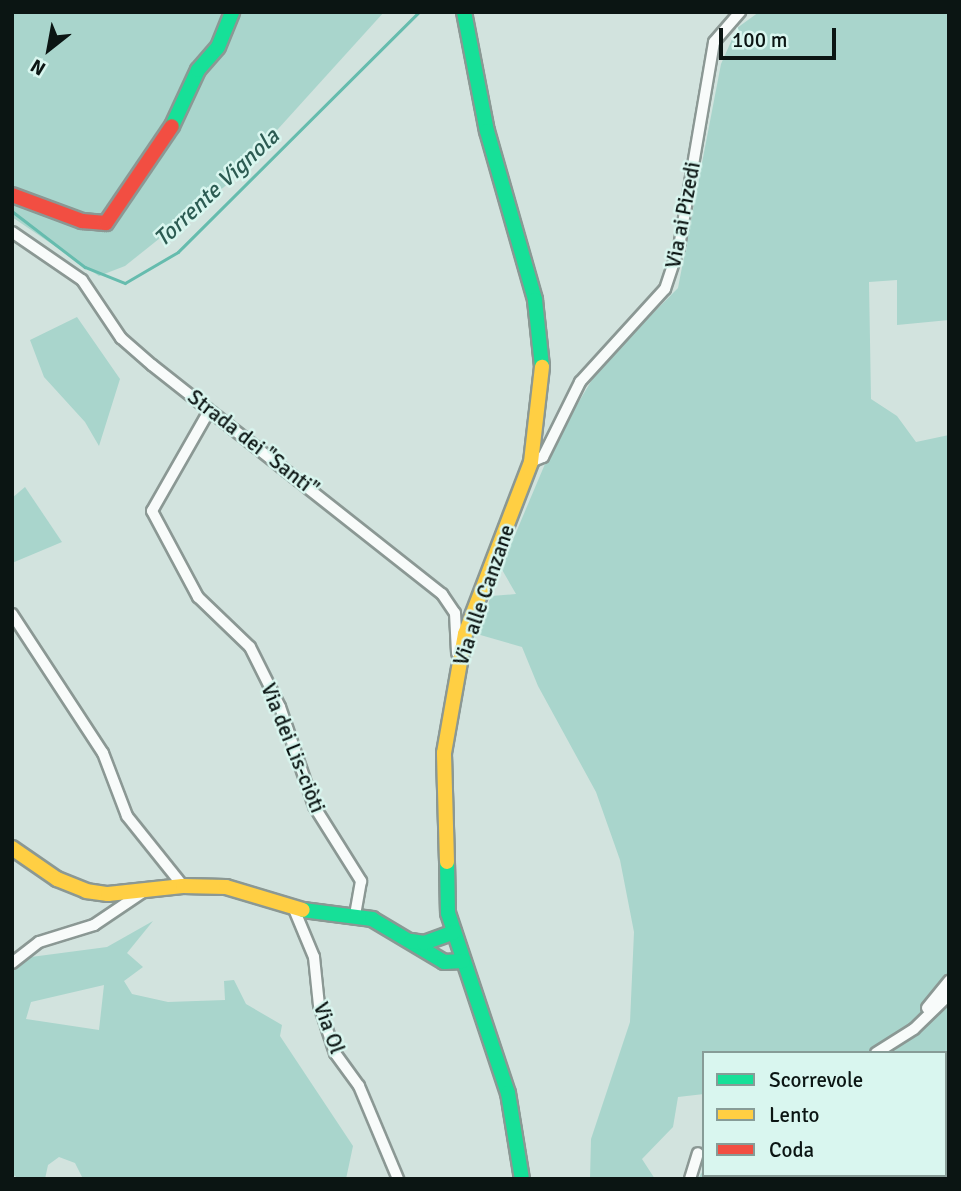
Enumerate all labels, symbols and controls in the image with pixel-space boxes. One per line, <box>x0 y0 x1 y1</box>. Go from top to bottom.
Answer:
north arrow <box>14 14 84 84</box>
scale bar <box>723 14 840 58</box>
text: 100 m <box>732 27 787 53</box>
text: N <box>26 53 50 81</box>
water label: Torrente Vignola <box>149 123 285 253</box>
street label: Via ai Pizedi <box>660 160 706 270</box>
street label: Strada dei "Santi" <box>183 384 323 502</box>
street label: Via alle Canzane <box>448 521 520 669</box>
street label: Via dei Lis-ciòti <box>256 680 330 816</box>
street label: Via Ol <box>308 999 350 1057</box>
legend <box>702 1051 947 1177</box>
text: Scorrevole <box>769 1067 863 1093</box>
text: Lento <box>769 1102 819 1128</box>
text: Coda <box>769 1137 814 1163</box>

